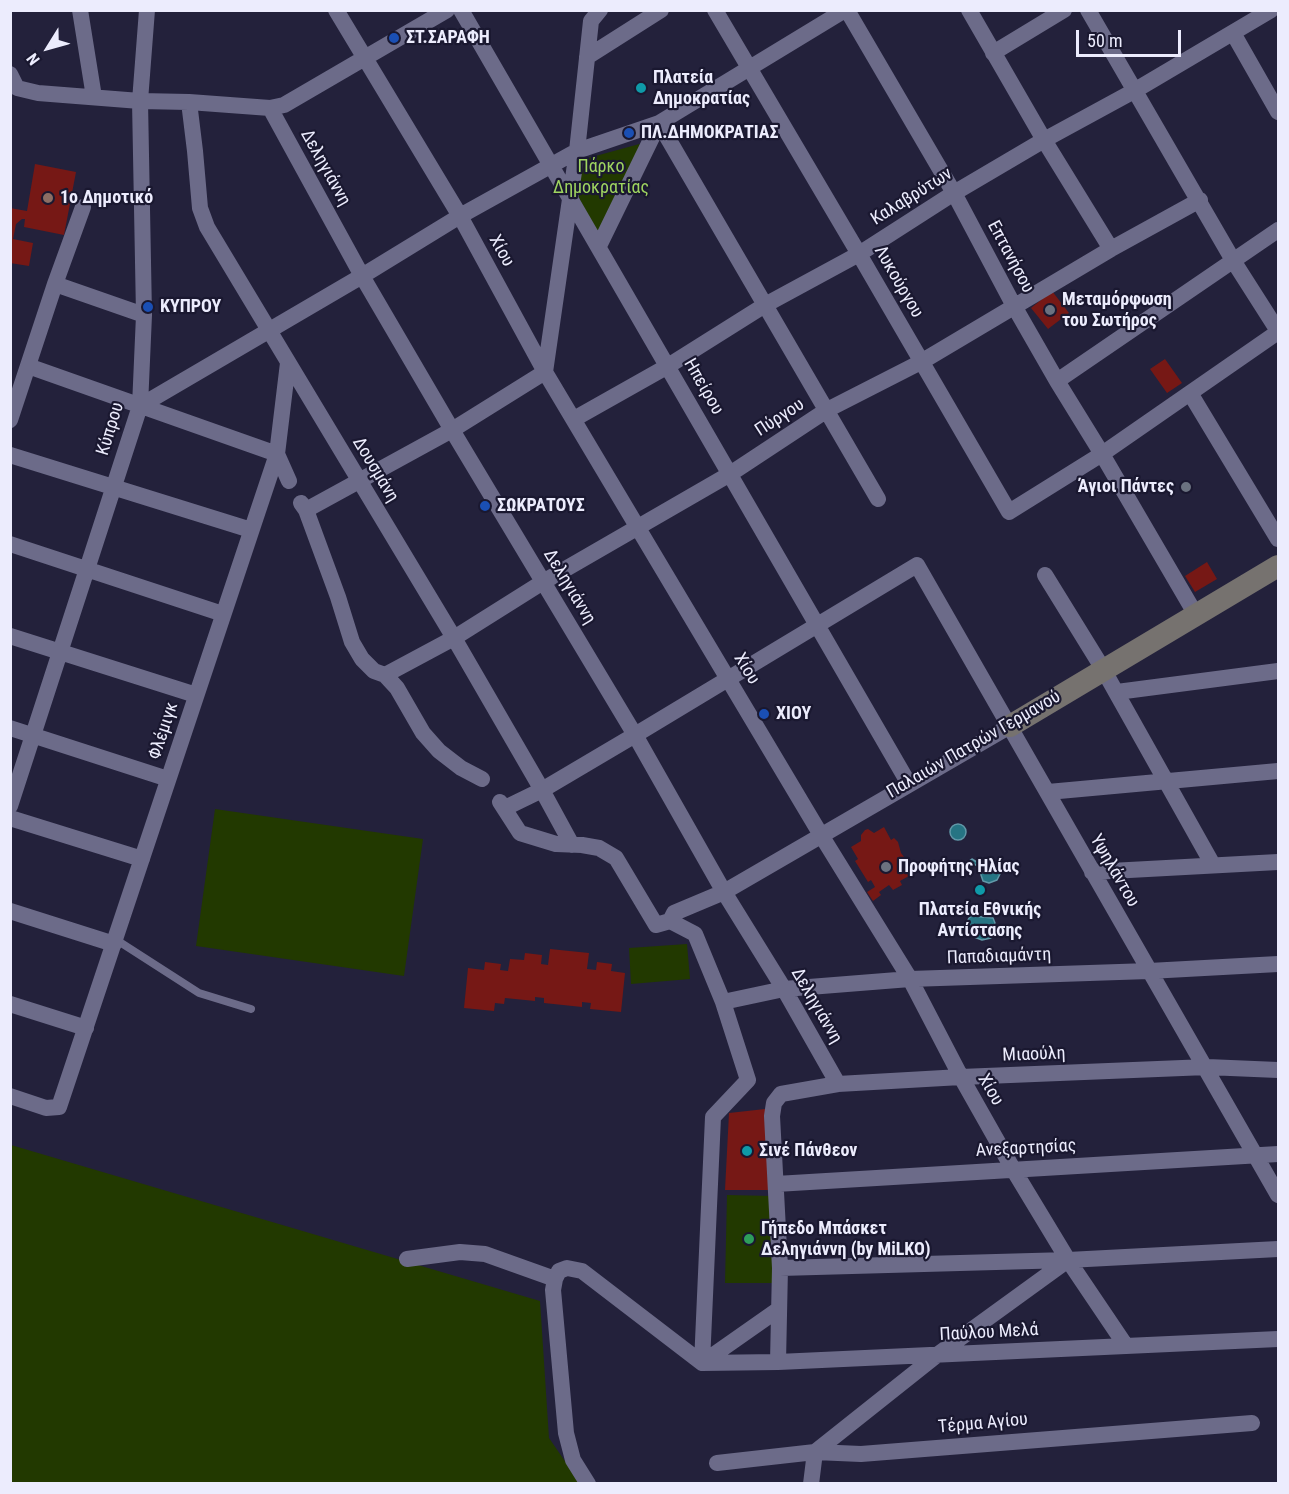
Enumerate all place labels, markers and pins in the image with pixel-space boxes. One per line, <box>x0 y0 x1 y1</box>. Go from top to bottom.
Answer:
place label: ΣΤ.ΣΑΡΑΦΗ <box>406 27 490 49</box>
marker: ΣΤ.ΣΑΡΑΦΗ <box>387 31 401 45</box>
place label: Πλατεία Δημοκρατίας <box>653 67 750 110</box>
marker: Πλατεία Δημοκρατίας <box>634 81 648 95</box>
place label: ΠΛ.ΔΗΜΟΚΡΑΤΙΑΣ <box>641 122 778 144</box>
marker: ΠΛ.ΔΗΜΟΚΡΑΤΙΑΣ <box>622 126 636 140</box>
place label: 1ο Δημοτικό <box>60 187 153 209</box>
marker: 1ο Δημοτικό <box>41 191 55 205</box>
place label: Μεταμόρφωση του Σωτήρος <box>1062 289 1172 332</box>
place label: ΚΥΠΡΟΥ <box>160 296 221 318</box>
marker: ΚΥΠΡΟΥ <box>141 300 155 314</box>
marker: Μεταμόρφωση του Σωτήρος <box>1043 303 1057 317</box>
place label: Άγιοι Πάντες <box>1078 476 1174 498</box>
marker: Άγιοι Πάντες <box>1179 480 1193 494</box>
place label: ΣΩΚΡΑΤΟΥΣ <box>497 495 585 517</box>
marker: ΣΩΚΡΑΤΟΥΣ <box>478 499 492 513</box>
place label: ΧΙΟΥ <box>776 703 811 725</box>
marker: ΧΙΟΥ <box>757 707 771 721</box>
place label: Προφήτης Ηλίας <box>898 856 1020 878</box>
marker: Προφήτης Ηλίας <box>879 860 893 874</box>
marker: Πλατεία Εθνικής Αντίστασης <box>973 883 987 897</box>
place label: Πλατεία Εθνικής Αντίστασης <box>919 899 1041 942</box>
place label: Σινέ Πάνθεον <box>759 1140 857 1162</box>
marker: Σινέ Πάνθεον <box>740 1144 754 1158</box>
place label: Γήπεδο Μπάσκετ Δεληγιάννη (by MiLKO) <box>761 1218 931 1260</box>
marker: Γήπεδο Μπάσκετ Δεληγιάννη (by MiLKO) <box>742 1232 756 1246</box>

